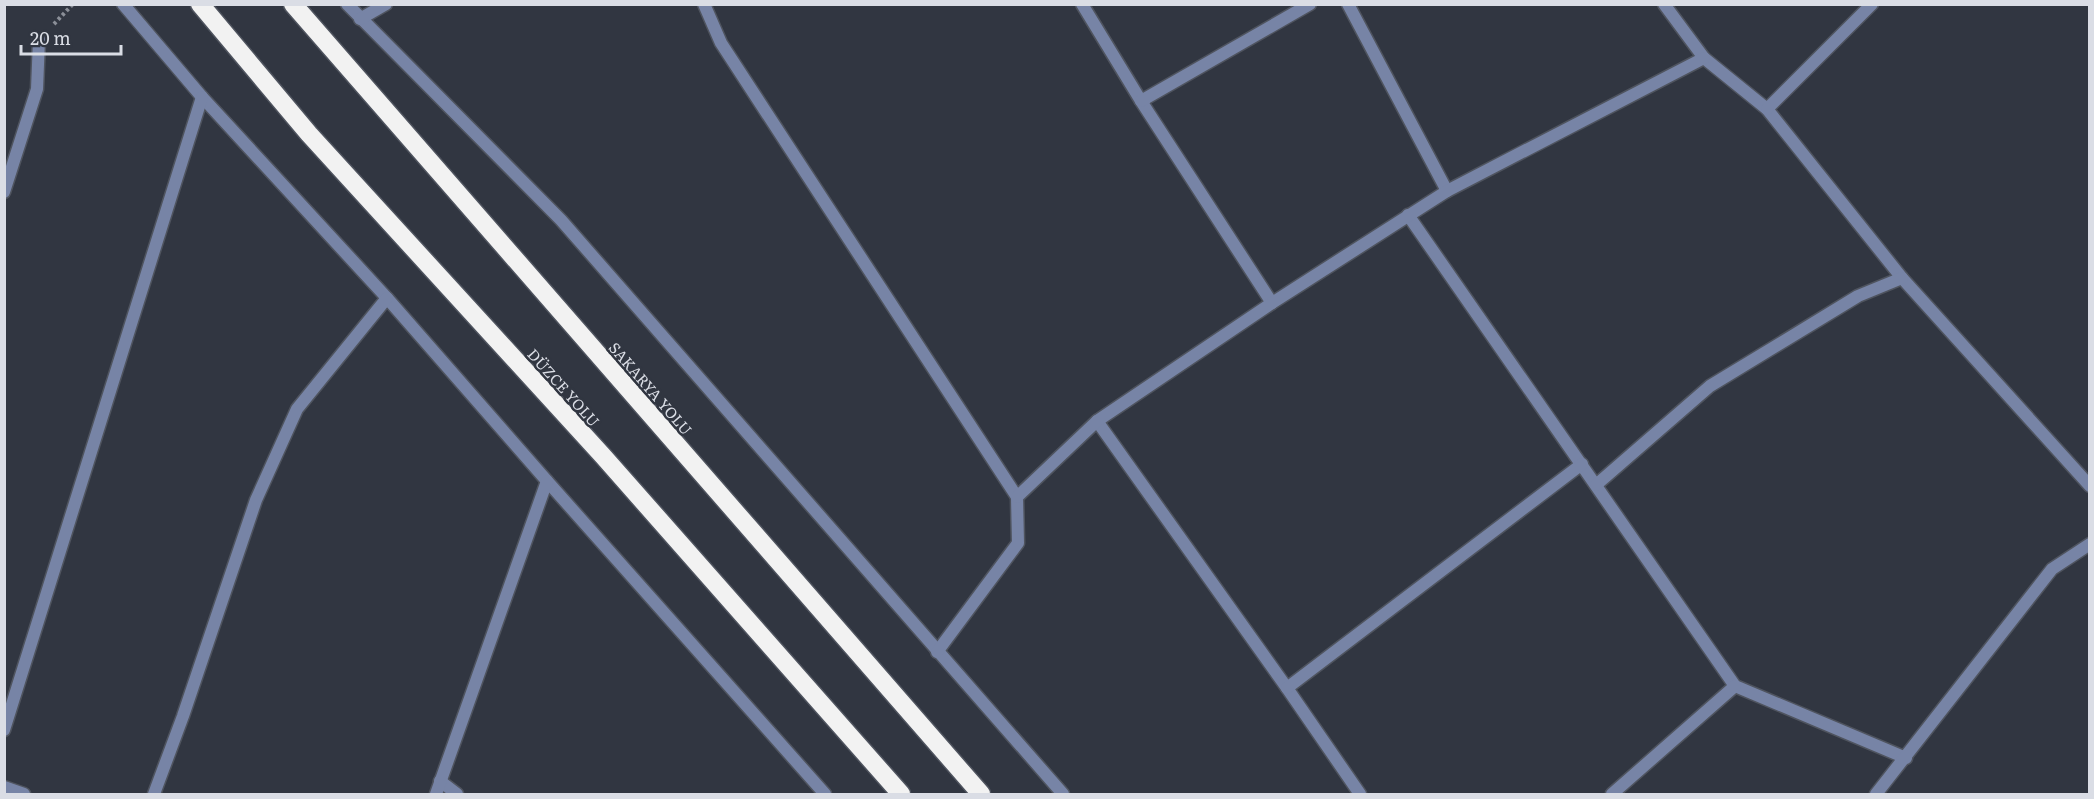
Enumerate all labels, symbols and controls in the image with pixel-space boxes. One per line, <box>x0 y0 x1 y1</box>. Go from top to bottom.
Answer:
scale bar <box>21 18 122 56</box>
text: 20 m <box>30 24 71 51</box>
street label: SAKARYA YOLU <box>604 336 698 440</box>
street label: DÜZCE YOLU <box>522 343 606 431</box>

